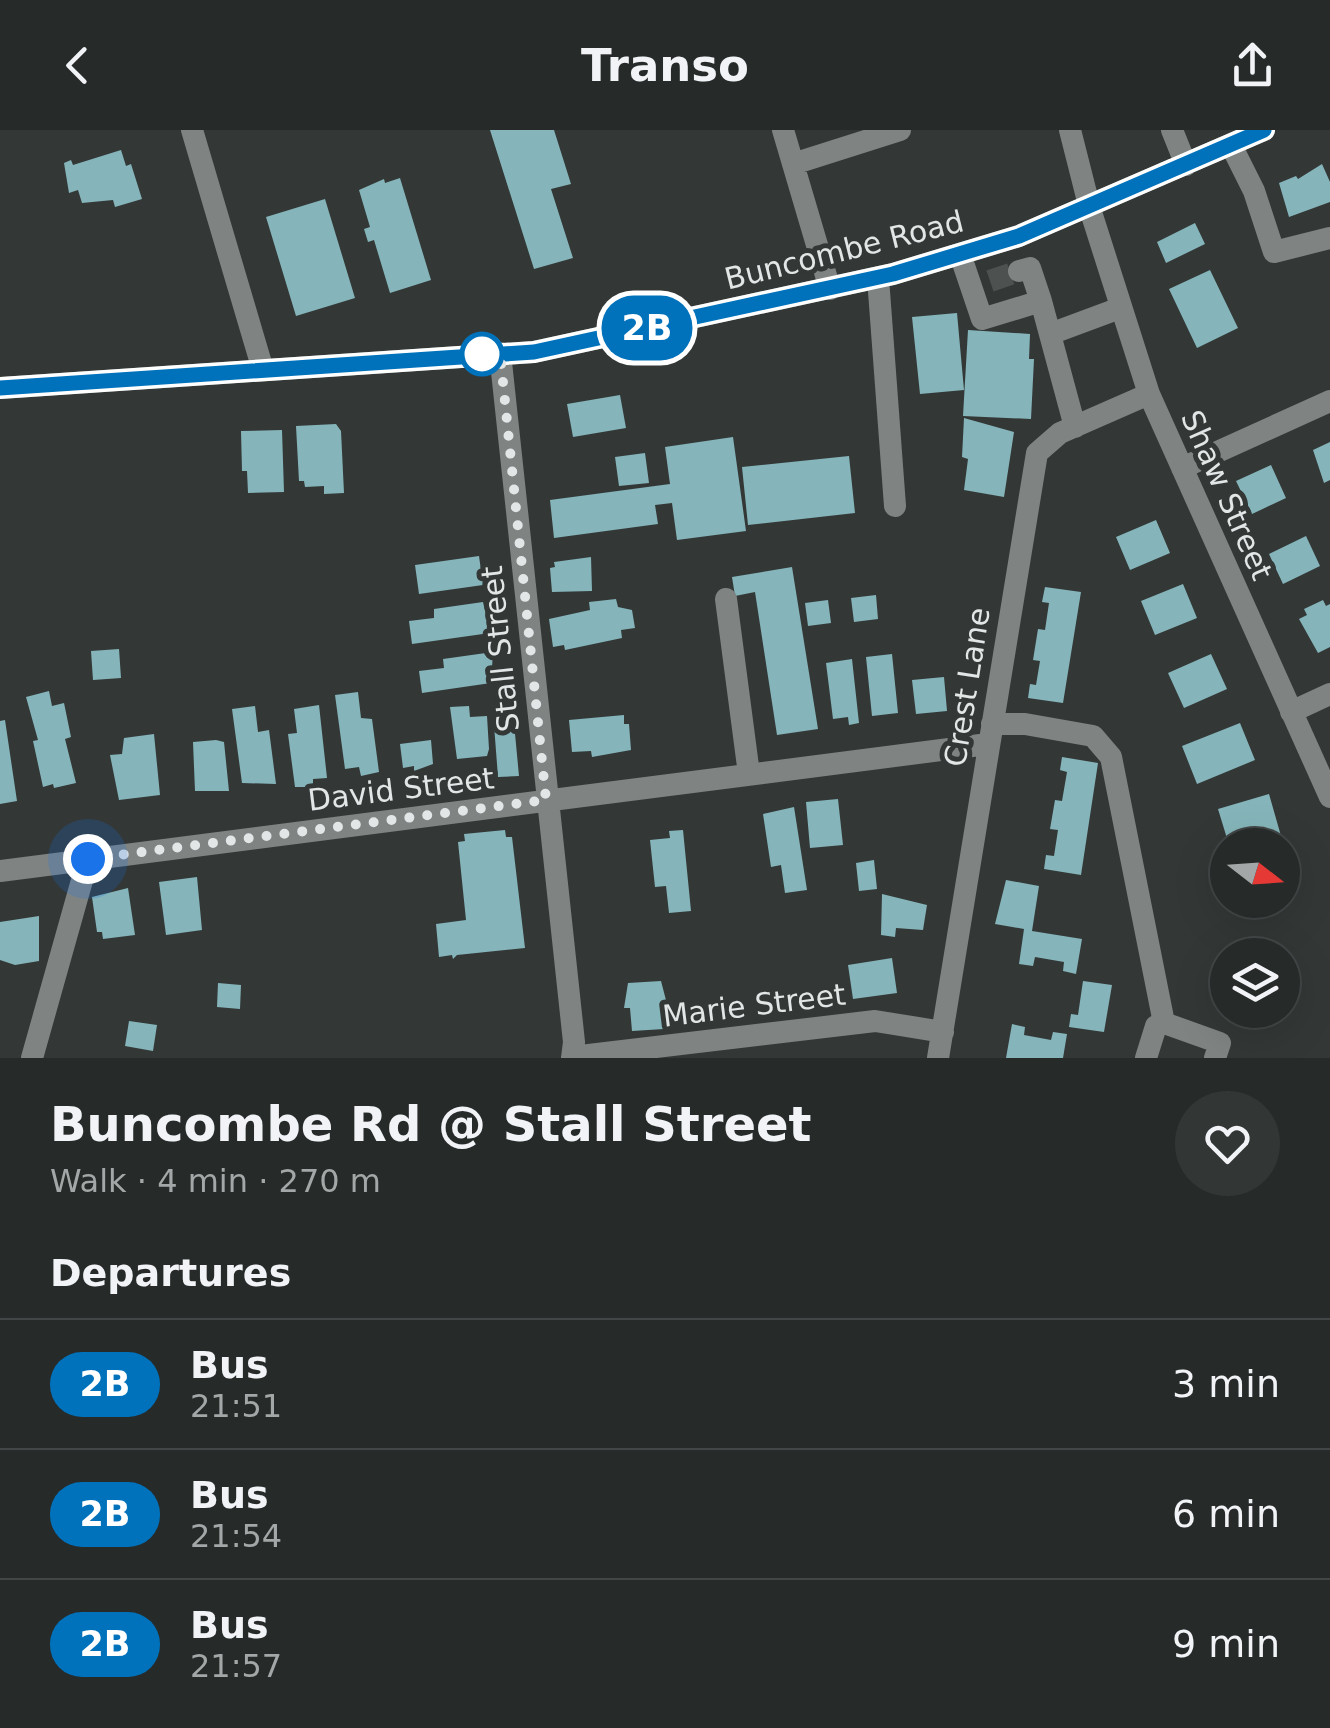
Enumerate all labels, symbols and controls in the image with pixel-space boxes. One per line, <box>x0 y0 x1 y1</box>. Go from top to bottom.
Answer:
icon: back <box>50 38 105 93</box>
icon: share <box>1225 38 1280 93</box>
text: Transo <box>581 39 749 92</box>
street label: Buncombe Road <box>721 203 967 297</box>
line badge: 2B <box>602 296 692 360</box>
text: 2B <box>621 308 673 348</box>
unlabelled marker <box>461 333 503 375</box>
street label: Shaw Street <box>1174 405 1280 585</box>
street label: Stall Street <box>474 564 526 734</box>
street label: Crest Lane <box>937 605 997 769</box>
street label: David Street <box>306 760 496 818</box>
north arrow <box>1210 828 1300 918</box>
map controls <box>1210 828 1300 1028</box>
your location <box>63 834 113 884</box>
button: layers <box>1210 938 1300 1028</box>
street label: Marie Street <box>661 976 848 1034</box>
button: heart <box>1175 1091 1280 1196</box>
text: Buncombe Rd @ Stall Street <box>50 1096 812 1152</box>
text: Walk · 4 min · 270 m <box>50 1162 381 1200</box>
text: Departures <box>50 1251 291 1295</box>
text: Bus <box>190 1343 269 1387</box>
text: 3 min <box>1172 1362 1280 1406</box>
text: 2B <box>79 1364 131 1404</box>
text: 21:51 <box>190 1387 282 1425</box>
text: Bus <box>190 1473 269 1517</box>
text: 6 min <box>1172 1492 1280 1536</box>
text: 2B <box>79 1494 131 1534</box>
text: 21:54 <box>190 1517 282 1555</box>
text: Bus <box>190 1603 269 1647</box>
text: 9 min <box>1172 1622 1280 1666</box>
text: 2B <box>79 1624 131 1664</box>
text: 21:57 <box>190 1647 282 1685</box>

